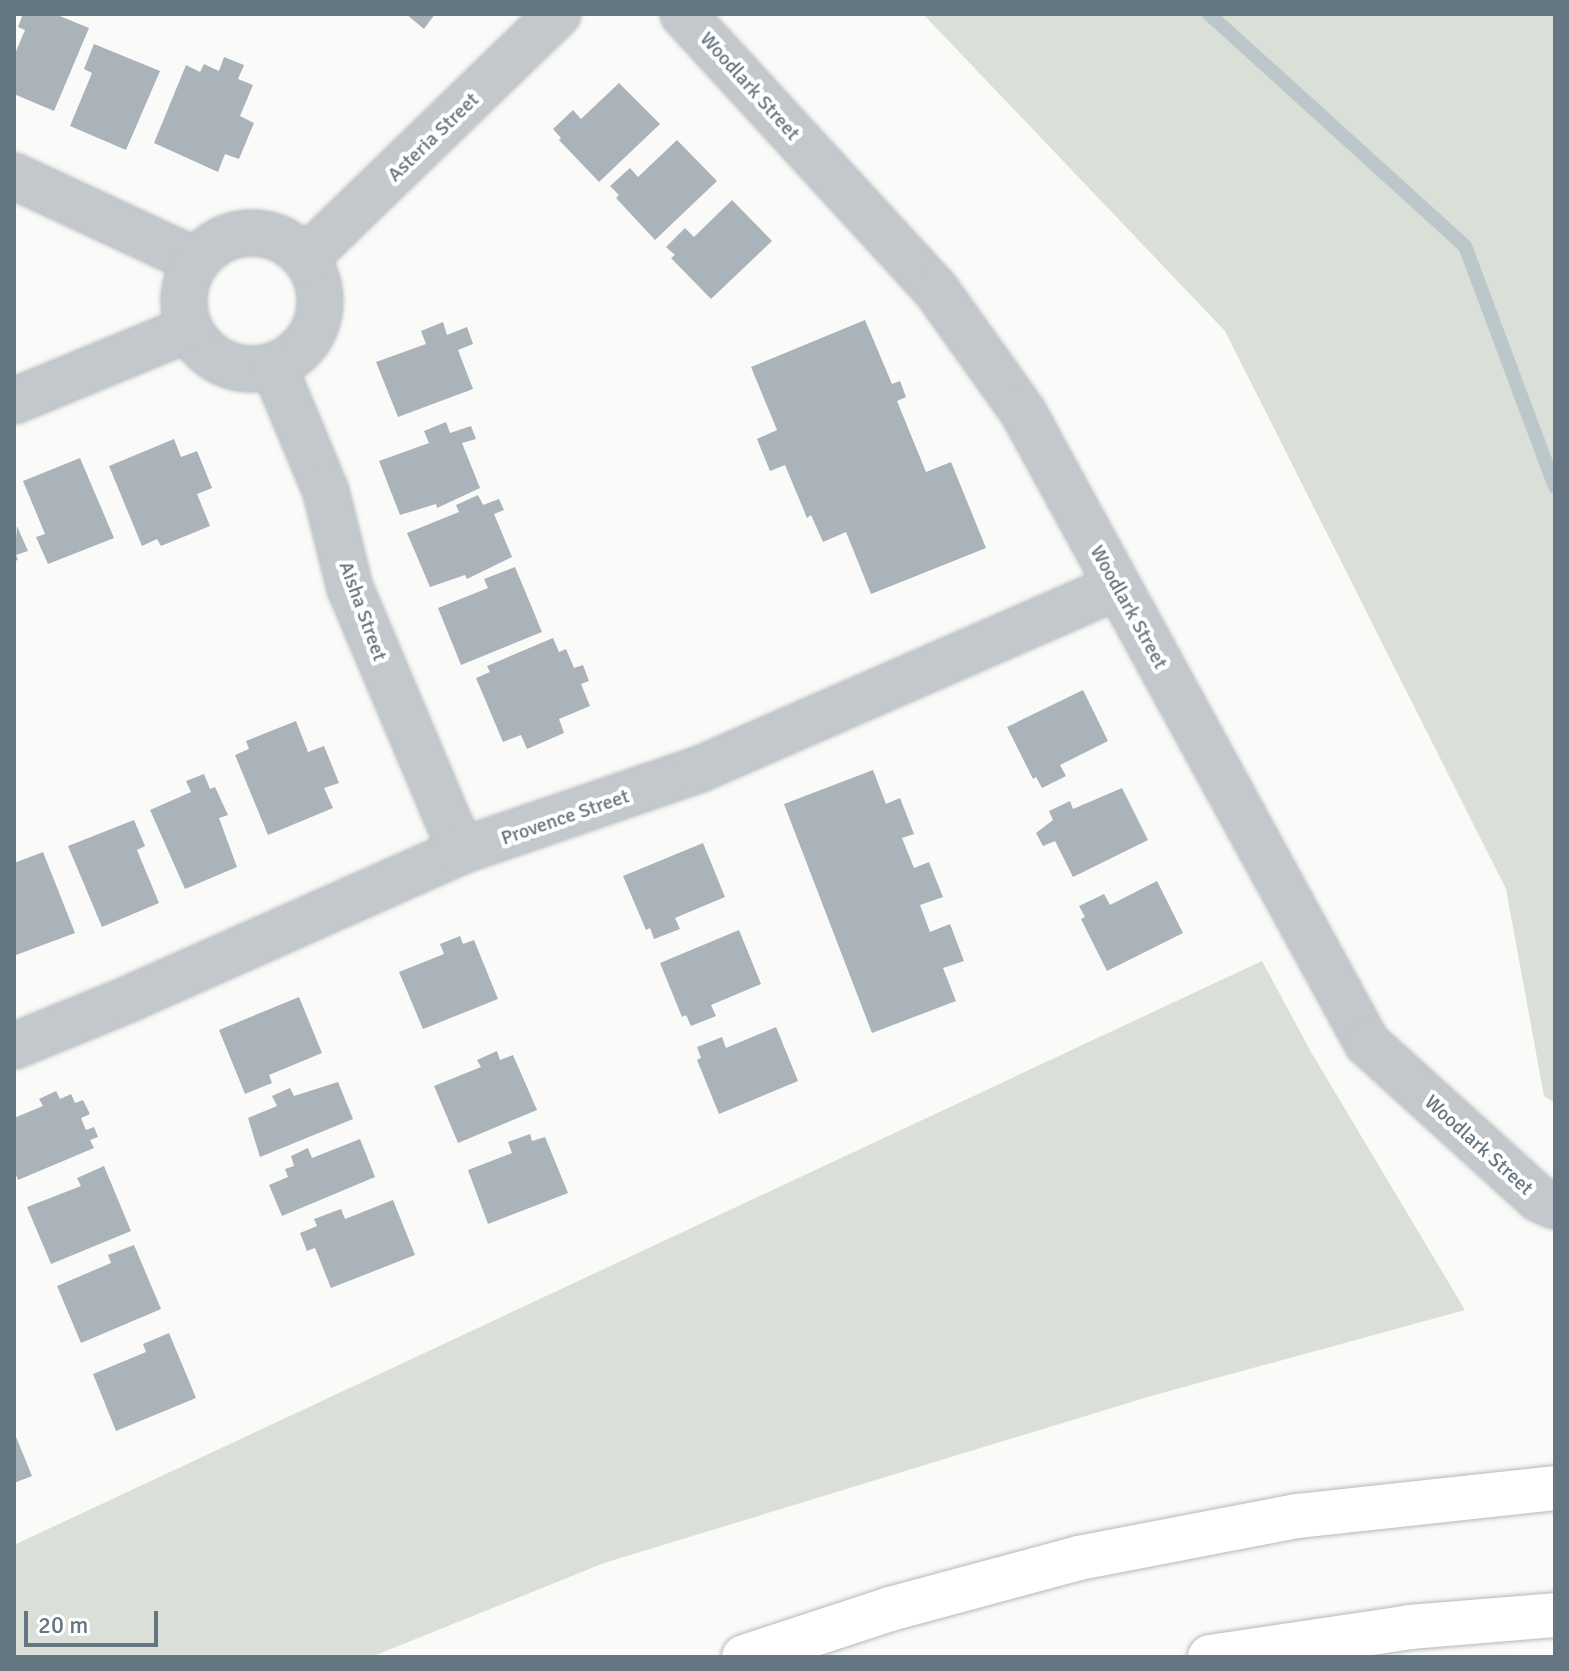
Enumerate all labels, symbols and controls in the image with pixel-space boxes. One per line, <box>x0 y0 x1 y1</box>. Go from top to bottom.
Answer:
street label: Woodlark Street <box>695 27 805 145</box>
street label: Asteria Street <box>382 88 484 186</box>
street label: Woodlark Street <box>1085 541 1173 673</box>
street label: Aisha Street <box>334 558 392 664</box>
street label: Provence Street <box>498 784 632 850</box>
street label: Woodlark Street <box>1420 1090 1538 1200</box>
scale bar <box>28 1595 162 1645</box>
text: 20 m <box>38 1610 88 1640</box>

